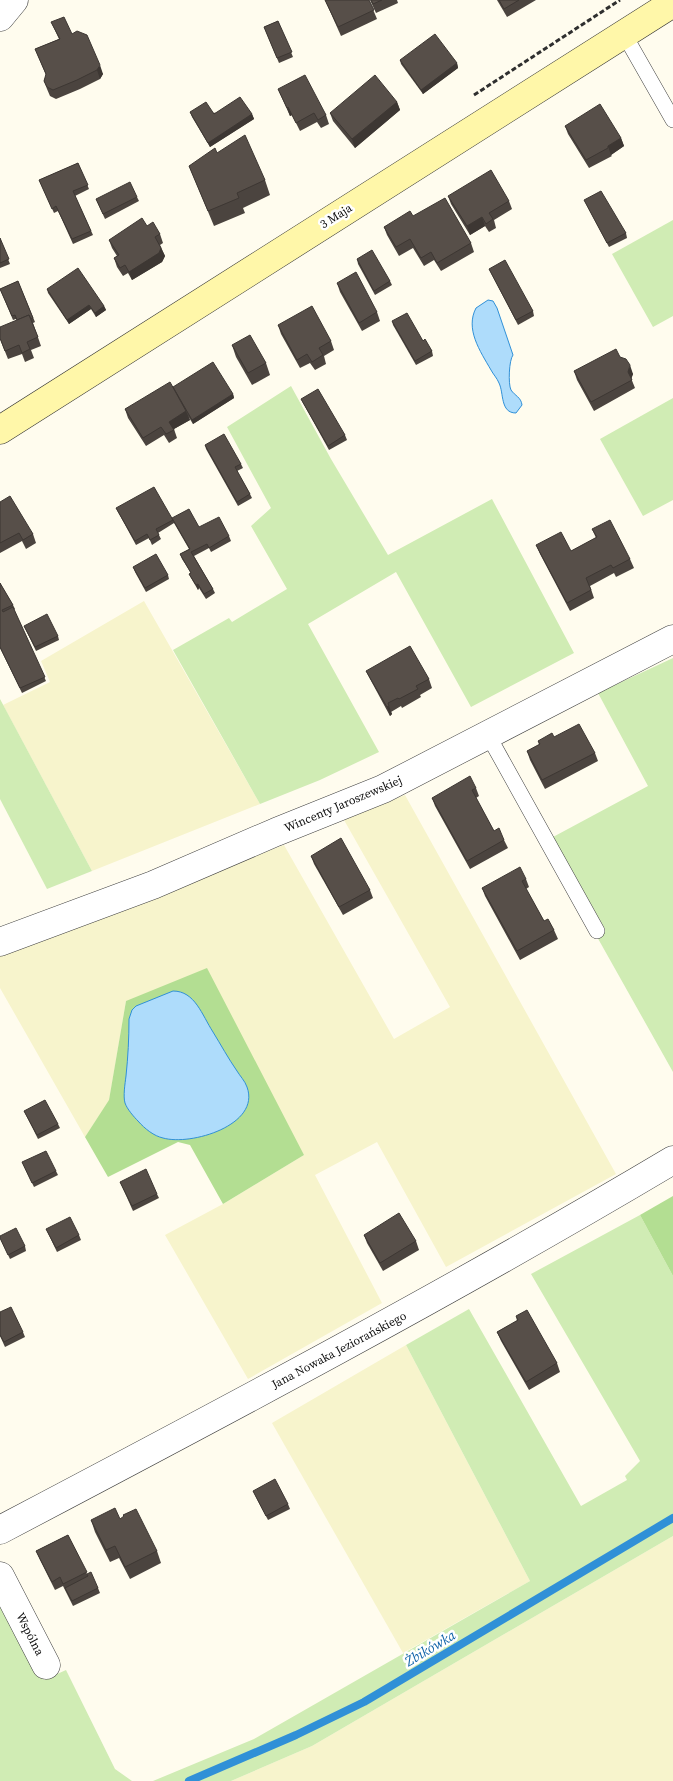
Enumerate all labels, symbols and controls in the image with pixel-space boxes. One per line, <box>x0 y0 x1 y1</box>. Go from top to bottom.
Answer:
street label: 3 Maja <box>317 199 356 232</box>
street label: Wincenty Jaroszewskiej <box>282 772 404 836</box>
street label: Jana Nowaka Jeziorańskiego <box>268 1307 410 1393</box>
street label: Wspólna <box>12 1610 48 1659</box>
water label: Żbikówka <box>400 1625 460 1672</box>

